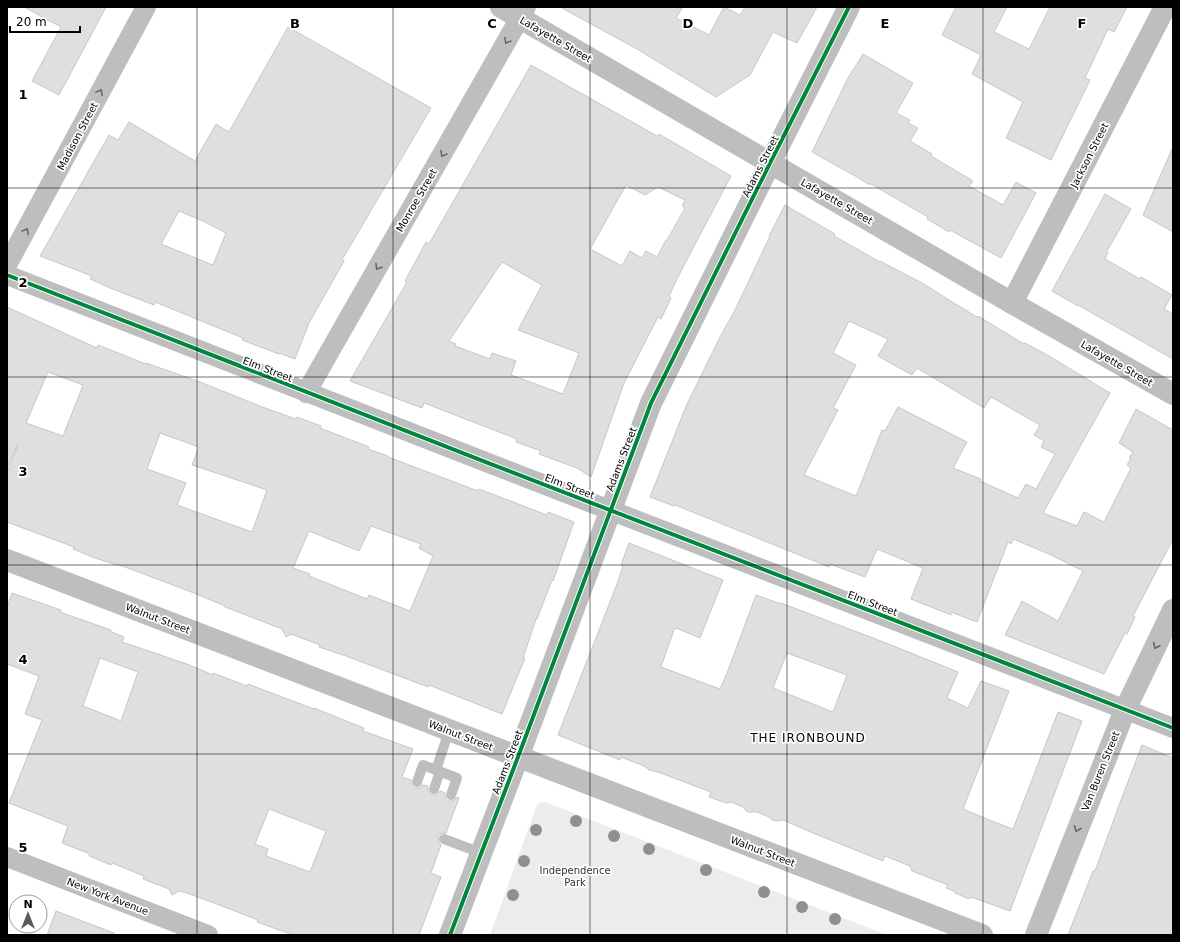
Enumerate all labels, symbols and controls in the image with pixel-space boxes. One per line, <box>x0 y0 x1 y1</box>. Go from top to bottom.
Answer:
scale bar <box>10 8 80 34</box>
street label: Lafayette Street <box>518 14 594 64</box>
text: 20 m <box>16 15 47 29</box>
text: B <box>290 16 300 31</box>
text: C <box>487 16 497 31</box>
text: D <box>683 16 694 31</box>
text: E <box>881 16 889 31</box>
text: F <box>1078 16 1086 31</box>
one-way arrow <box>504 37 511 44</box>
text: 1 <box>18 87 28 102</box>
one-way arrow <box>96 89 103 96</box>
street label: Madison Street <box>55 100 100 172</box>
street label: Jackson Street <box>1068 121 1111 191</box>
street label: Adams Street <box>740 134 781 199</box>
one-way arrow <box>440 150 447 157</box>
street label: Monroe Street <box>394 167 439 234</box>
street label: Lafayette Street <box>799 176 875 226</box>
one-way arrow <box>21 228 28 235</box>
one-way arrow <box>376 263 383 270</box>
text: 2 <box>18 275 28 290</box>
street label: Lafayette Street <box>1079 338 1155 388</box>
street label: Elm Street <box>241 355 294 384</box>
street label: Adams Street <box>604 426 639 493</box>
text: 3 <box>18 464 28 479</box>
street label: Elm Street <box>543 472 596 501</box>
street label: Elm Street <box>846 589 899 618</box>
street label: Walnut Street <box>124 601 192 636</box>
one-way arrow <box>1153 641 1161 649</box>
text: 4 <box>18 652 28 667</box>
street label: Walnut Street <box>427 718 495 753</box>
street label: Adams Street <box>490 729 525 796</box>
street label: Van Buren Street <box>1079 730 1121 813</box>
district label: THE IRONBOUND <box>749 731 866 745</box>
one-way arrow <box>1074 826 1082 833</box>
street label: Walnut Street <box>729 834 797 869</box>
text: 5 <box>18 840 28 855</box>
park label: Independence Park <box>539 865 611 888</box>
street label: New York Avenue <box>66 876 150 917</box>
north arrow <box>8 894 48 934</box>
text: N <box>23 898 33 911</box>

